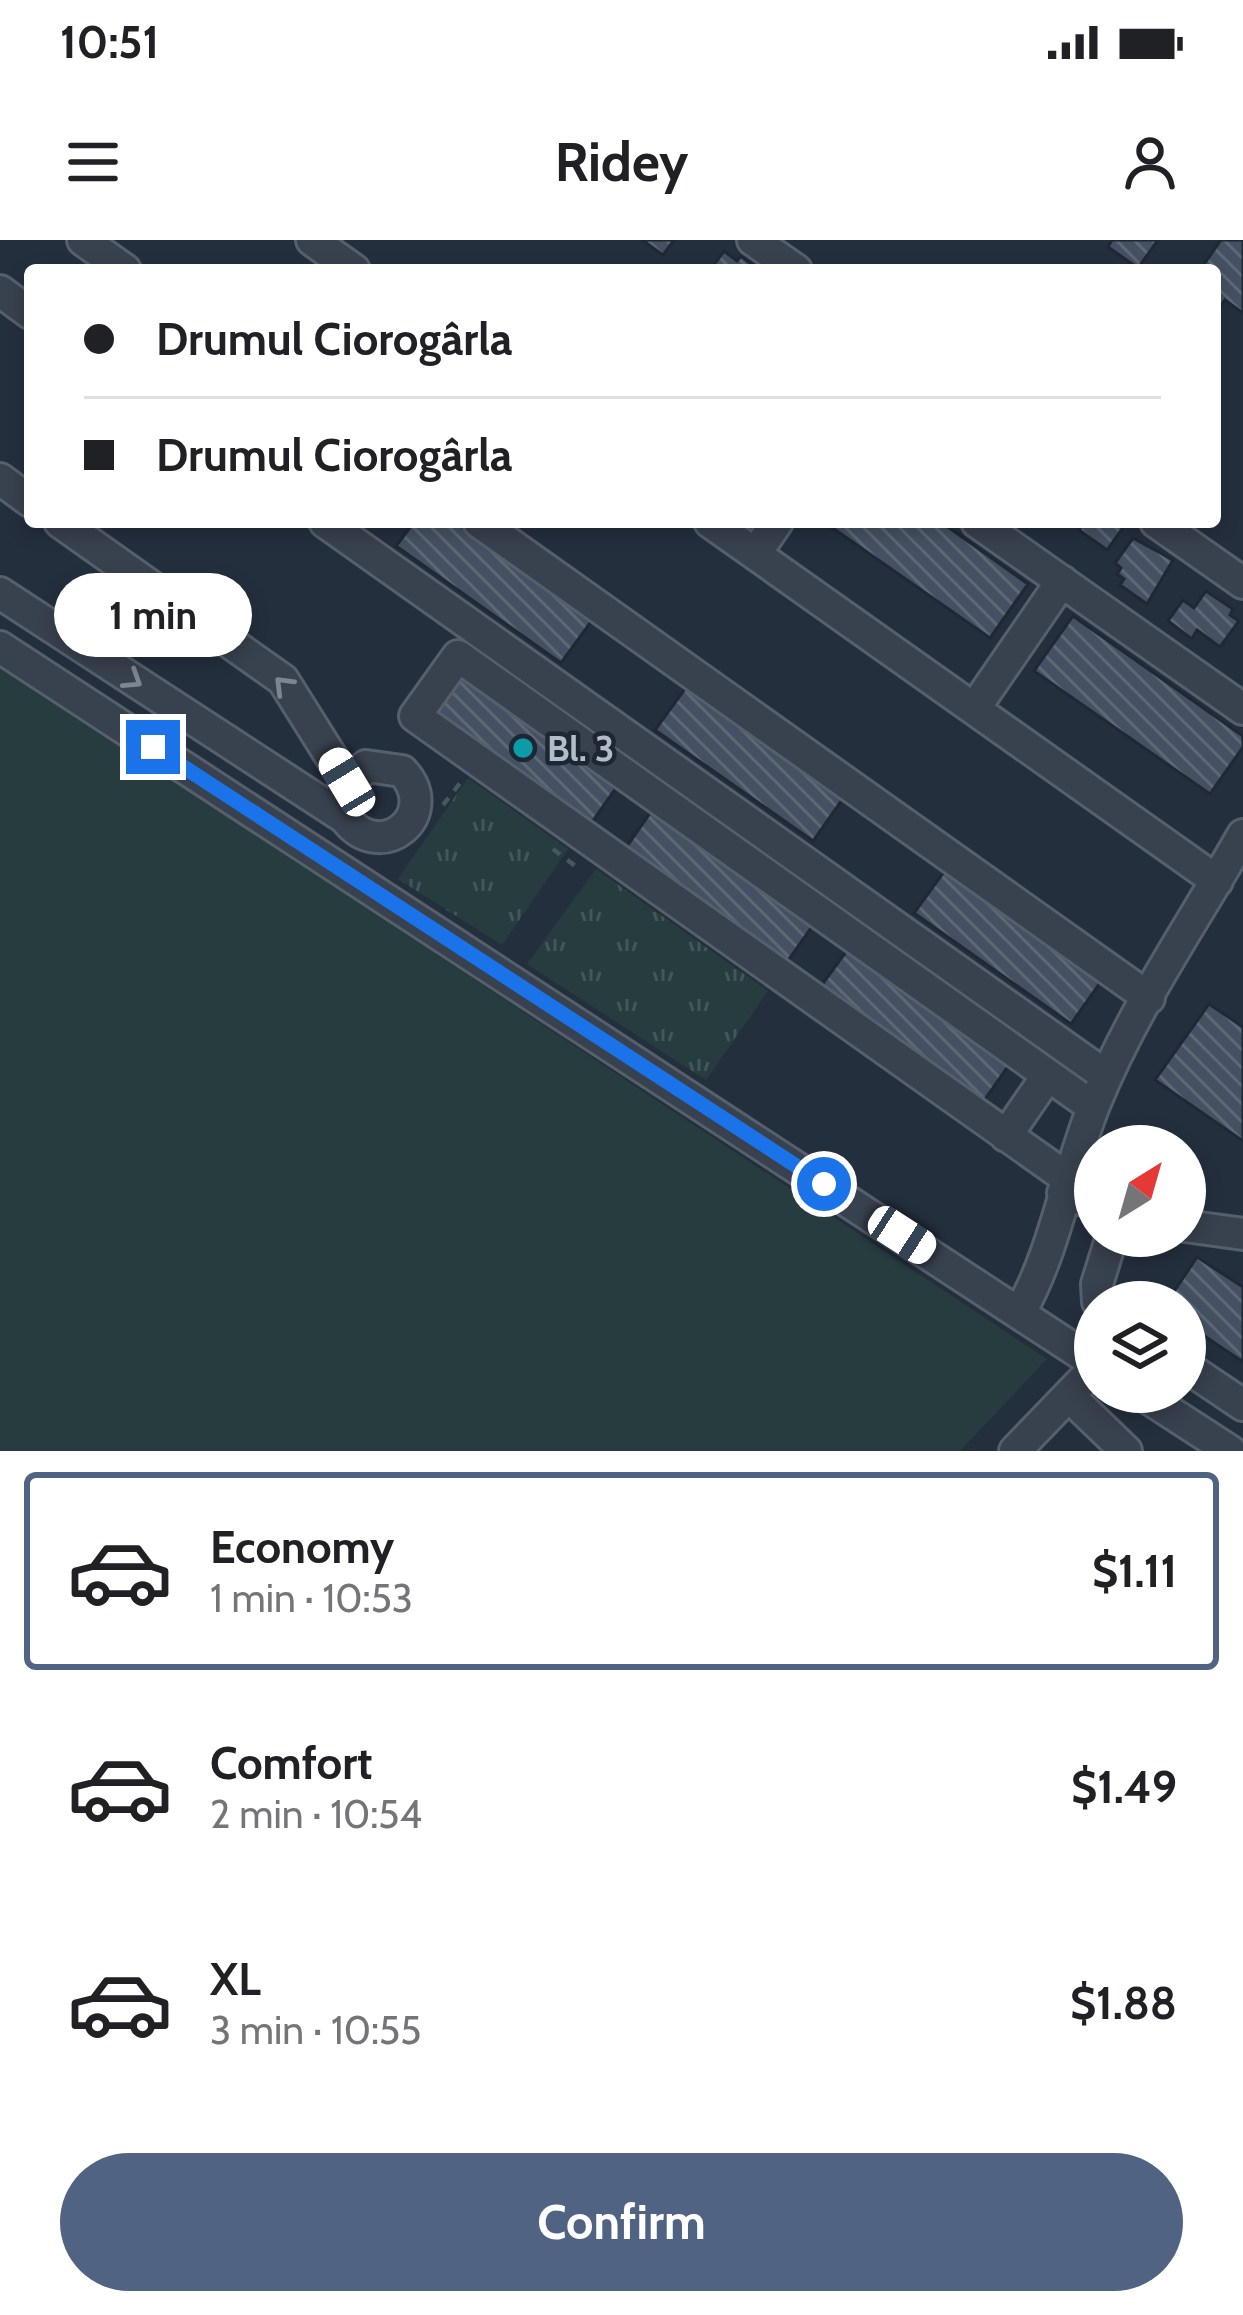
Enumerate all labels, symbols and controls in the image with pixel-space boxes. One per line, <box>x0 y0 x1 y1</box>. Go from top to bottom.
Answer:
text: 10:51 <box>60 15 159 69</box>
icon: menu <box>60 129 126 195</box>
text: Ridey <box>555 129 688 195</box>
icon: person <box>1117 129 1183 195</box>
text: Drumul Ciorogârla <box>156 312 512 366</box>
text: Drumul Ciorogârla <box>156 428 512 482</box>
callout: 1 min <box>54 573 252 657</box>
text: 1 min <box>109 591 197 639</box>
one-way arrow <box>119 666 141 688</box>
one-way arrow <box>275 677 297 699</box>
route end <box>126 720 180 774</box>
place label: Bl. 3 <box>547 726 614 770</box>
marker: Bl. 3 <box>510 735 536 761</box>
car <box>313 742 381 822</box>
north arrow <box>1074 1125 1206 1257</box>
map controls <box>1074 1125 1206 1413</box>
route start <box>797 1157 851 1211</box>
car <box>862 1200 942 1270</box>
button: layers <box>1074 1281 1206 1413</box>
icon: car <box>66 1517 174 1625</box>
text: Economy <box>210 1520 394 1574</box>
text: $1.11 <box>1092 1544 1177 1598</box>
text: 1 min · 10:53 <box>210 1574 413 1622</box>
icon: car <box>66 1733 174 1841</box>
text: Comfort <box>210 1736 373 1790</box>
text: $1.49 <box>1071 1760 1177 1814</box>
text: 2 min · 10:54 <box>210 1790 422 1838</box>
icon: car <box>66 1949 174 2057</box>
text: XL <box>210 1952 261 2006</box>
text: $1.88 <box>1070 1976 1177 2030</box>
text: 3 min · 10:55 <box>210 2006 421 2054</box>
button: Confirm <box>60 2153 1183 2291</box>

